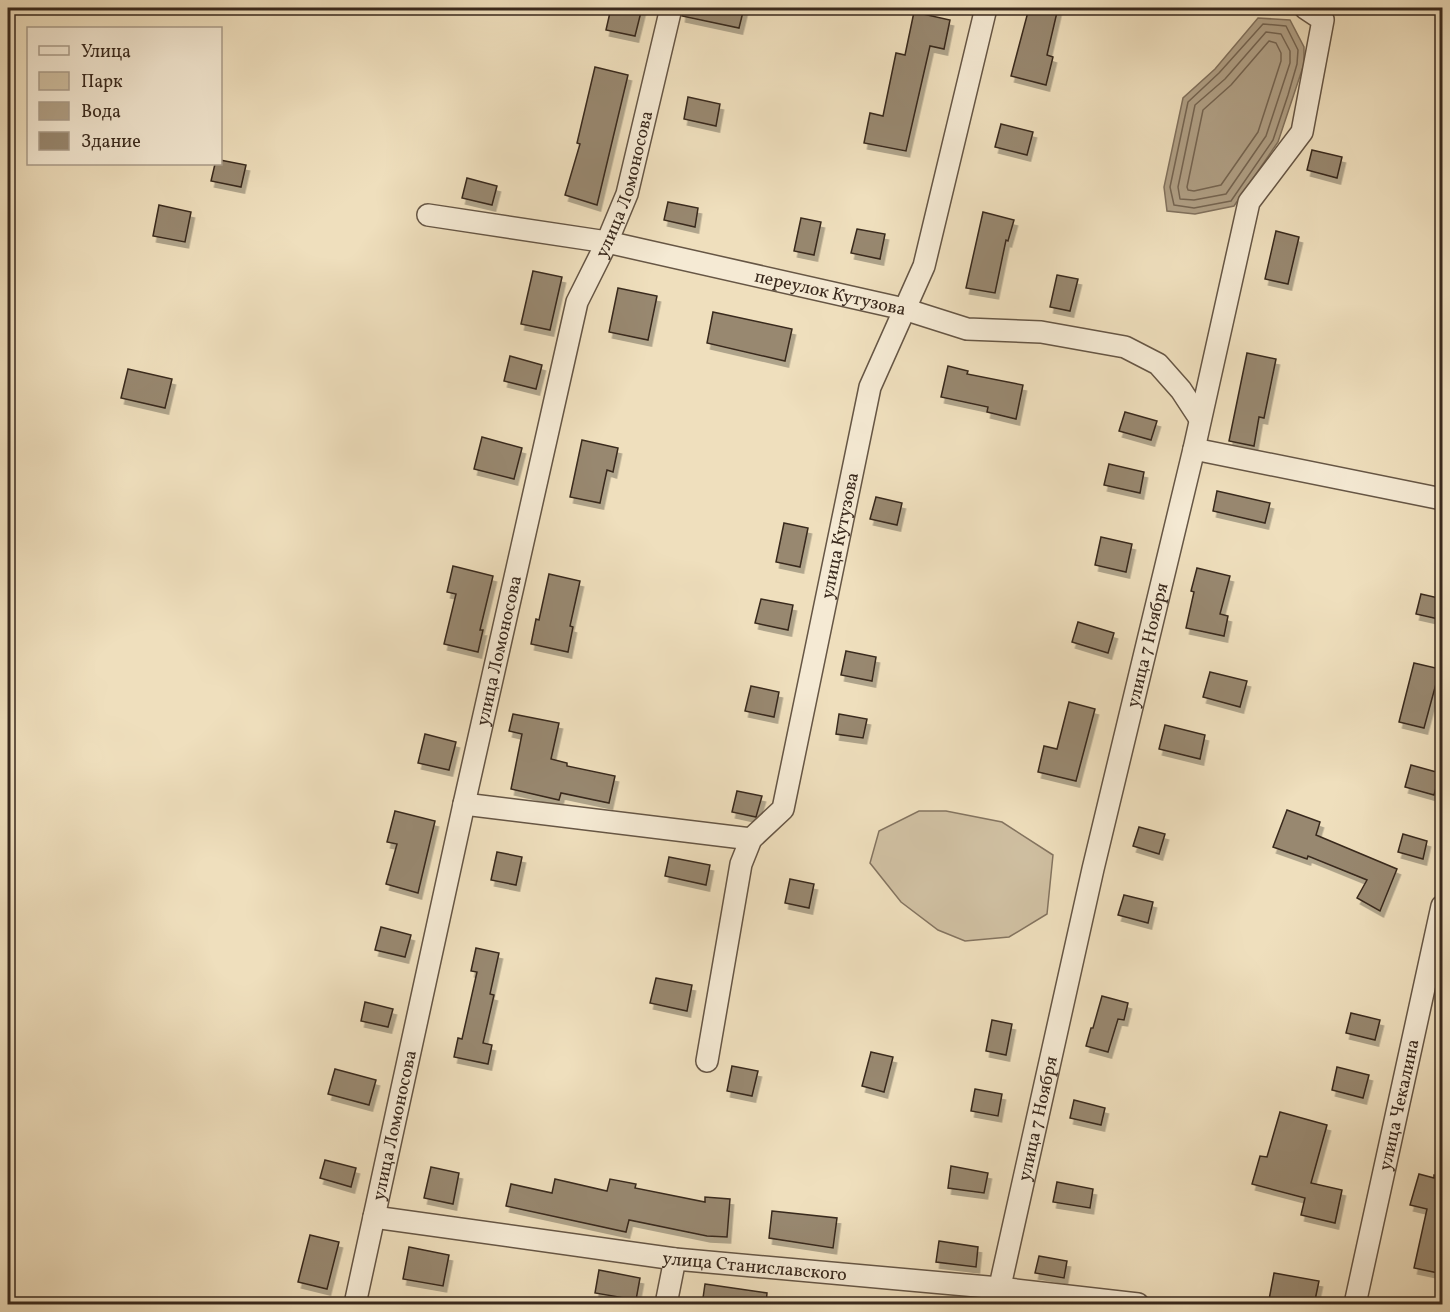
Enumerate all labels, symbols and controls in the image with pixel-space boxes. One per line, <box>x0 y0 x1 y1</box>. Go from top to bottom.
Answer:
legend <box>27 27 222 165</box>
text: Улица <box>81 40 131 65</box>
text: Парк <box>81 70 123 95</box>
text: Вода <box>81 100 121 125</box>
street label: улица Ломоносова <box>590 108 660 263</box>
text: Здание <box>81 130 141 155</box>
street label: переулок Кутузова <box>752 265 908 323</box>
street label: улица Кутузова <box>816 470 866 601</box>
street label: улица Ломоносова <box>471 573 529 729</box>
street label: улица 7 Ноября <box>1121 580 1175 710</box>
street label: улица Чекалина <box>1373 1037 1427 1173</box>
street label: улица Ломоносова <box>367 1048 424 1203</box>
street label: улица 7 Ноября <box>1013 1054 1065 1184</box>
street label: улица Станиславского <box>661 1246 848 1288</box>

